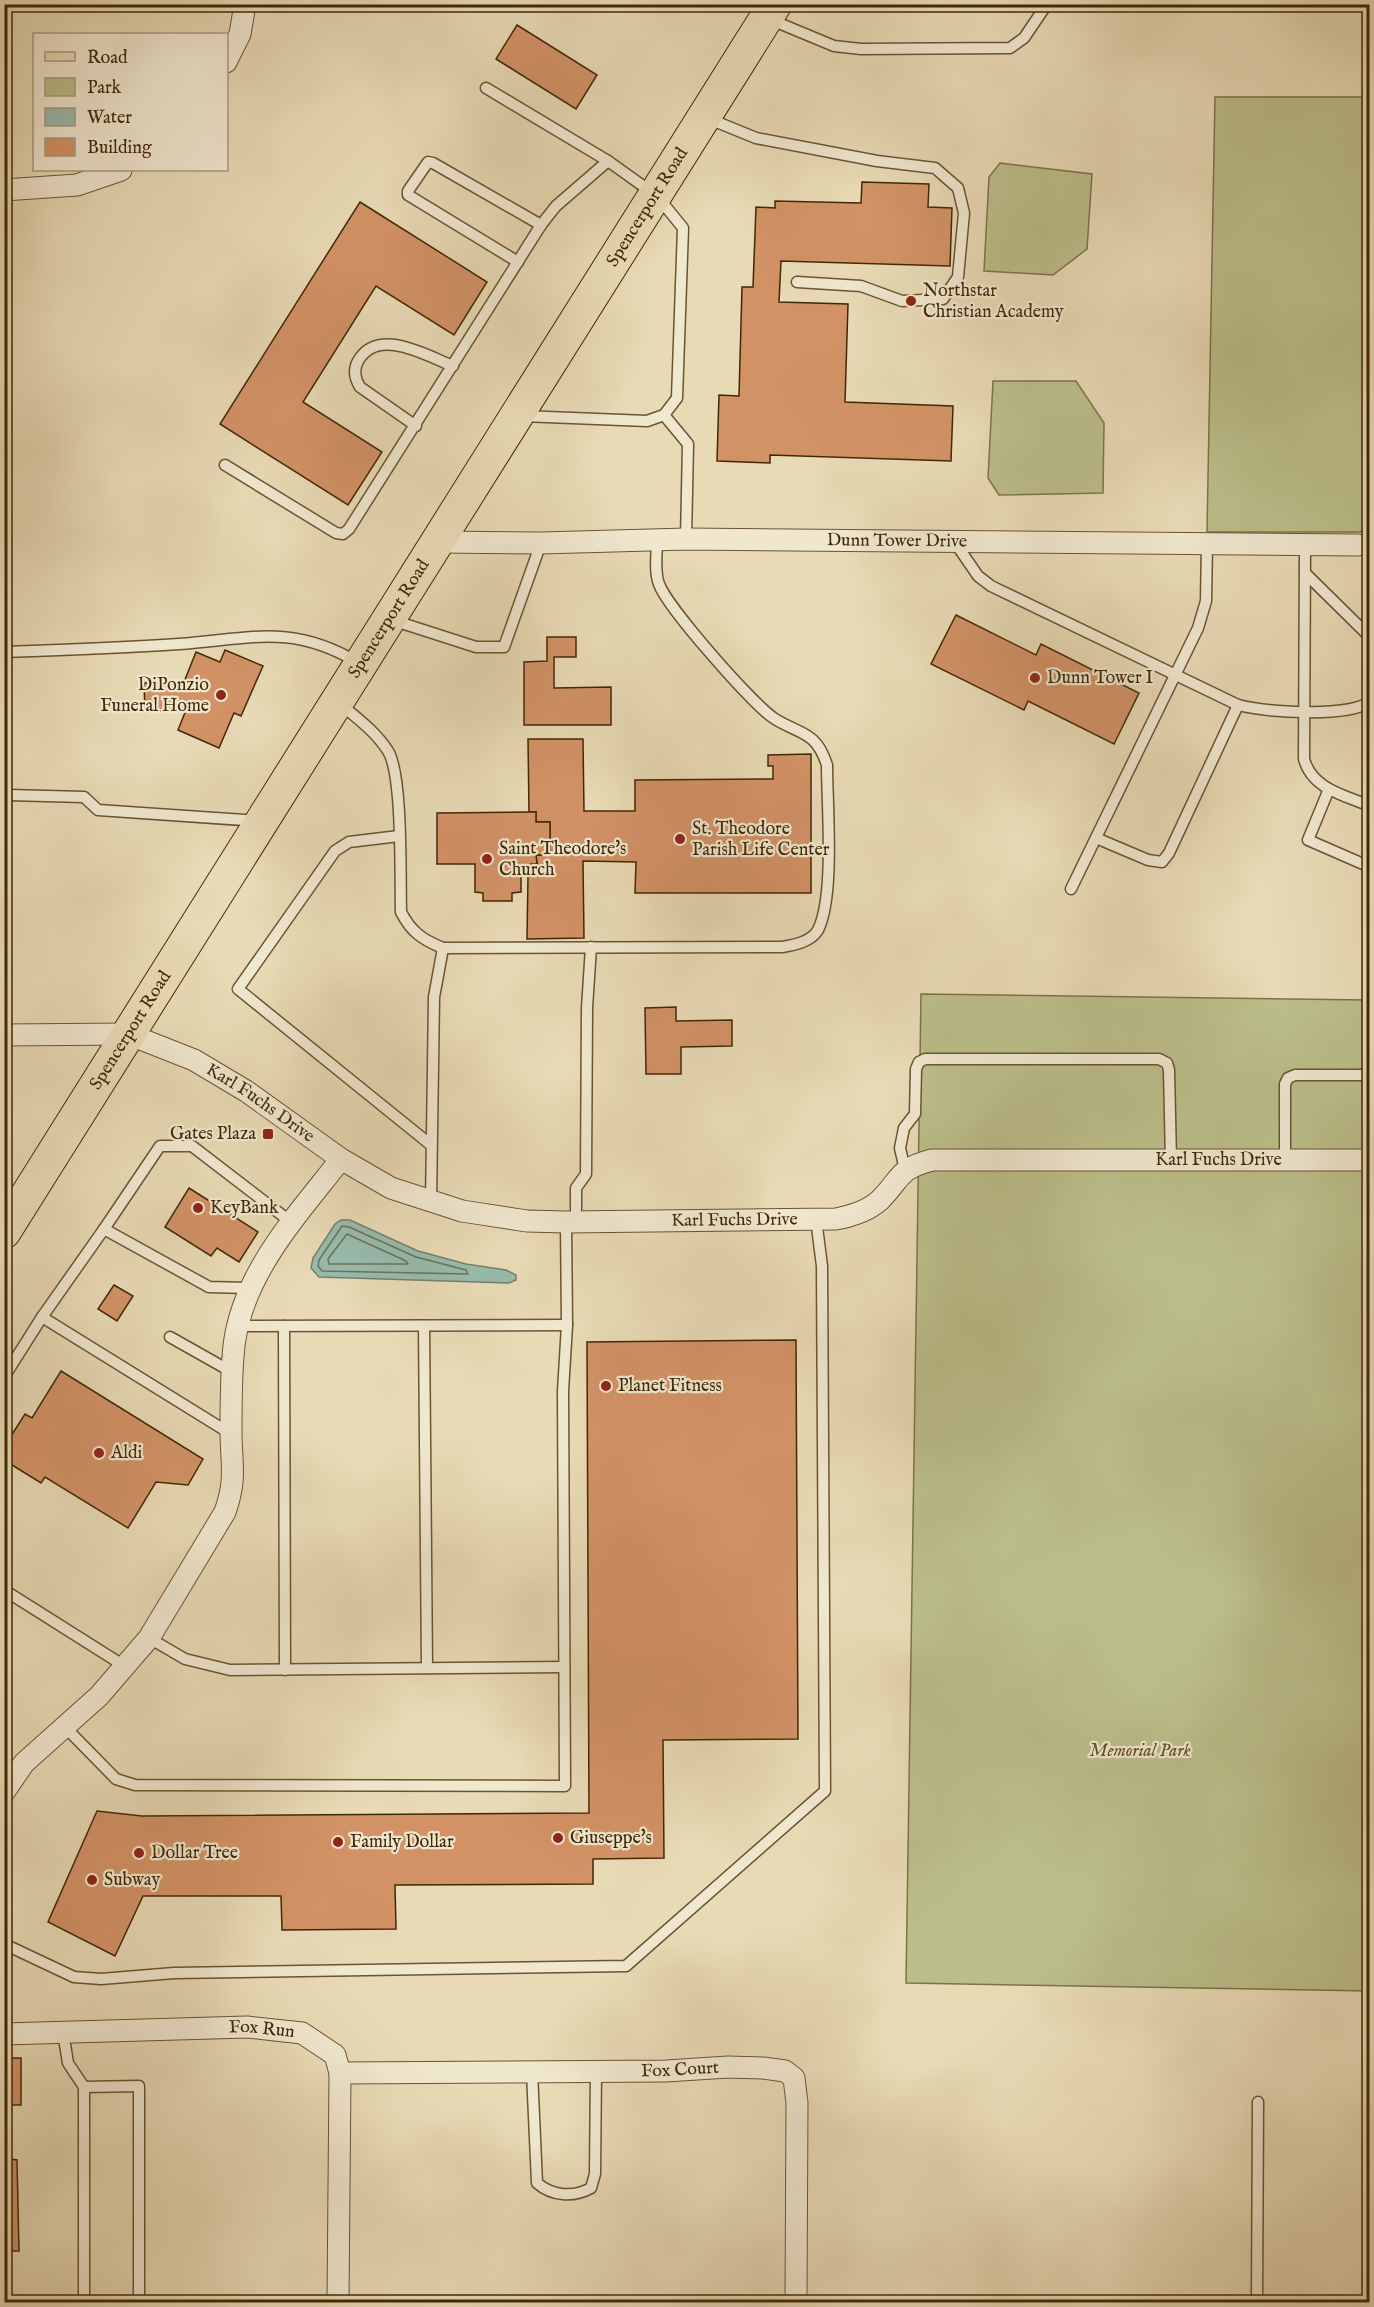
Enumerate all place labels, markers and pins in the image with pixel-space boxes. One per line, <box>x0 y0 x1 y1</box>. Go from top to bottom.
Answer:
place label: Northstar Christian Academy <box>923 280 1064 324</box>
marker: Northstar Christian Academy <box>904 294 918 308</box>
place label: Dunn Tower I <box>1047 667 1153 690</box>
marker: Dunn Tower I <box>1028 671 1042 685</box>
place label: DiPonzio Funeral Home <box>100 674 209 718</box>
marker: DiPonzio Funeral Home <box>214 688 228 702</box>
place label: St. Theodore Parish Life Center <box>692 818 830 862</box>
marker: St. Theodore Parish Life Center <box>673 832 687 846</box>
place label: Saint Theodore's Church <box>499 838 626 882</box>
marker: Saint Theodore's Church <box>480 852 494 866</box>
place label: Gates Plaza <box>170 1123 256 1146</box>
marker: Gates Plaza <box>261 1127 275 1141</box>
place label: KeyBank <box>210 1197 279 1220</box>
marker: KeyBank <box>191 1201 205 1215</box>
place label: Planet Fitness <box>618 1375 722 1398</box>
marker: Planet Fitness <box>599 1379 613 1393</box>
place label: Aldi <box>110 1442 143 1465</box>
marker: Aldi <box>92 1446 106 1460</box>
place label: Giuseppe's <box>570 1827 652 1850</box>
place label: Family Dollar <box>350 1831 454 1854</box>
marker: Giuseppe's <box>551 1831 565 1845</box>
marker: Family Dollar <box>331 1835 345 1849</box>
place label: Dollar Tree <box>151 1842 238 1865</box>
marker: Dollar Tree <box>132 1846 146 1860</box>
place label: Subway <box>104 1869 160 1892</box>
marker: Subway <box>85 1873 99 1887</box>

